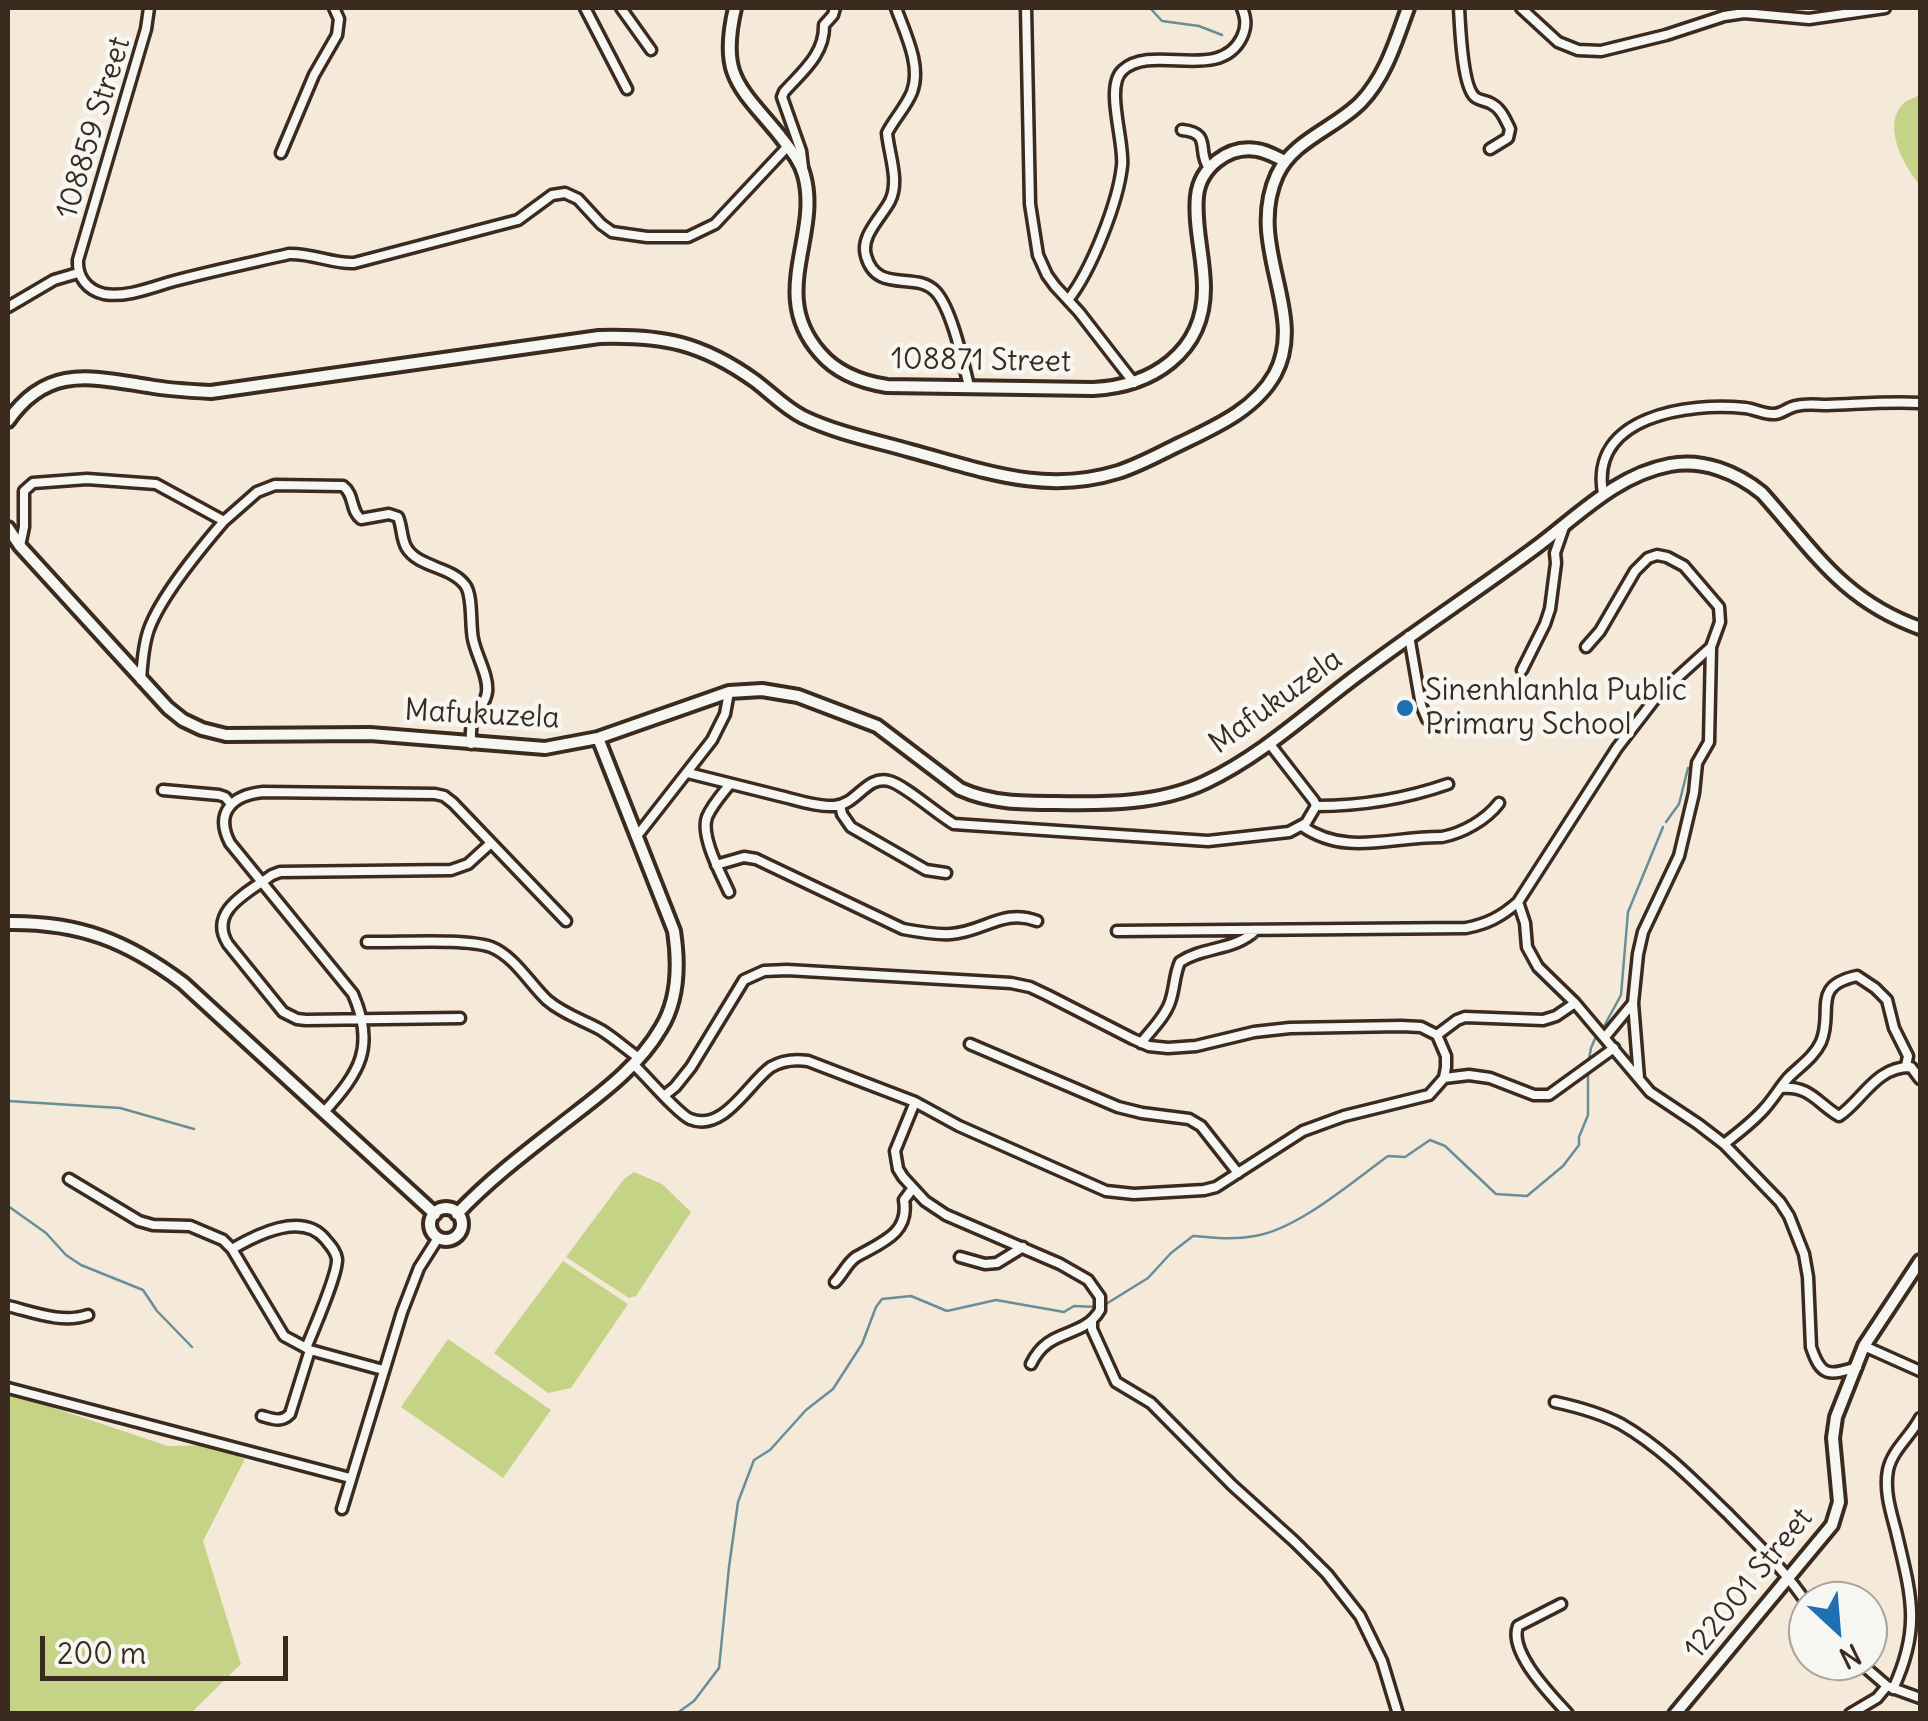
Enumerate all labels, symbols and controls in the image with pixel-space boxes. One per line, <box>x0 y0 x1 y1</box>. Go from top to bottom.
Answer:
street label: 108859 Street <box>49 33 139 223</box>
street label: 108871 Street <box>891 341 1071 381</box>
street label: Mafukuzela <box>1203 642 1349 762</box>
place label: Sinenhlanhla Public Primary School <box>1425 673 1687 744</box>
street label: Mafukuzela <box>404 693 560 737</box>
marker: Sinenhlanhla Public Primary School <box>1394 697 1416 719</box>
street label: 122001 Street <box>1677 1501 1821 1667</box>
north arrow <box>1788 1581 1888 1681</box>
scale bar <box>45 1616 292 1678</box>
text: 200 m <box>57 1634 146 1672</box>
text: N <box>1834 1636 1867 1677</box>

